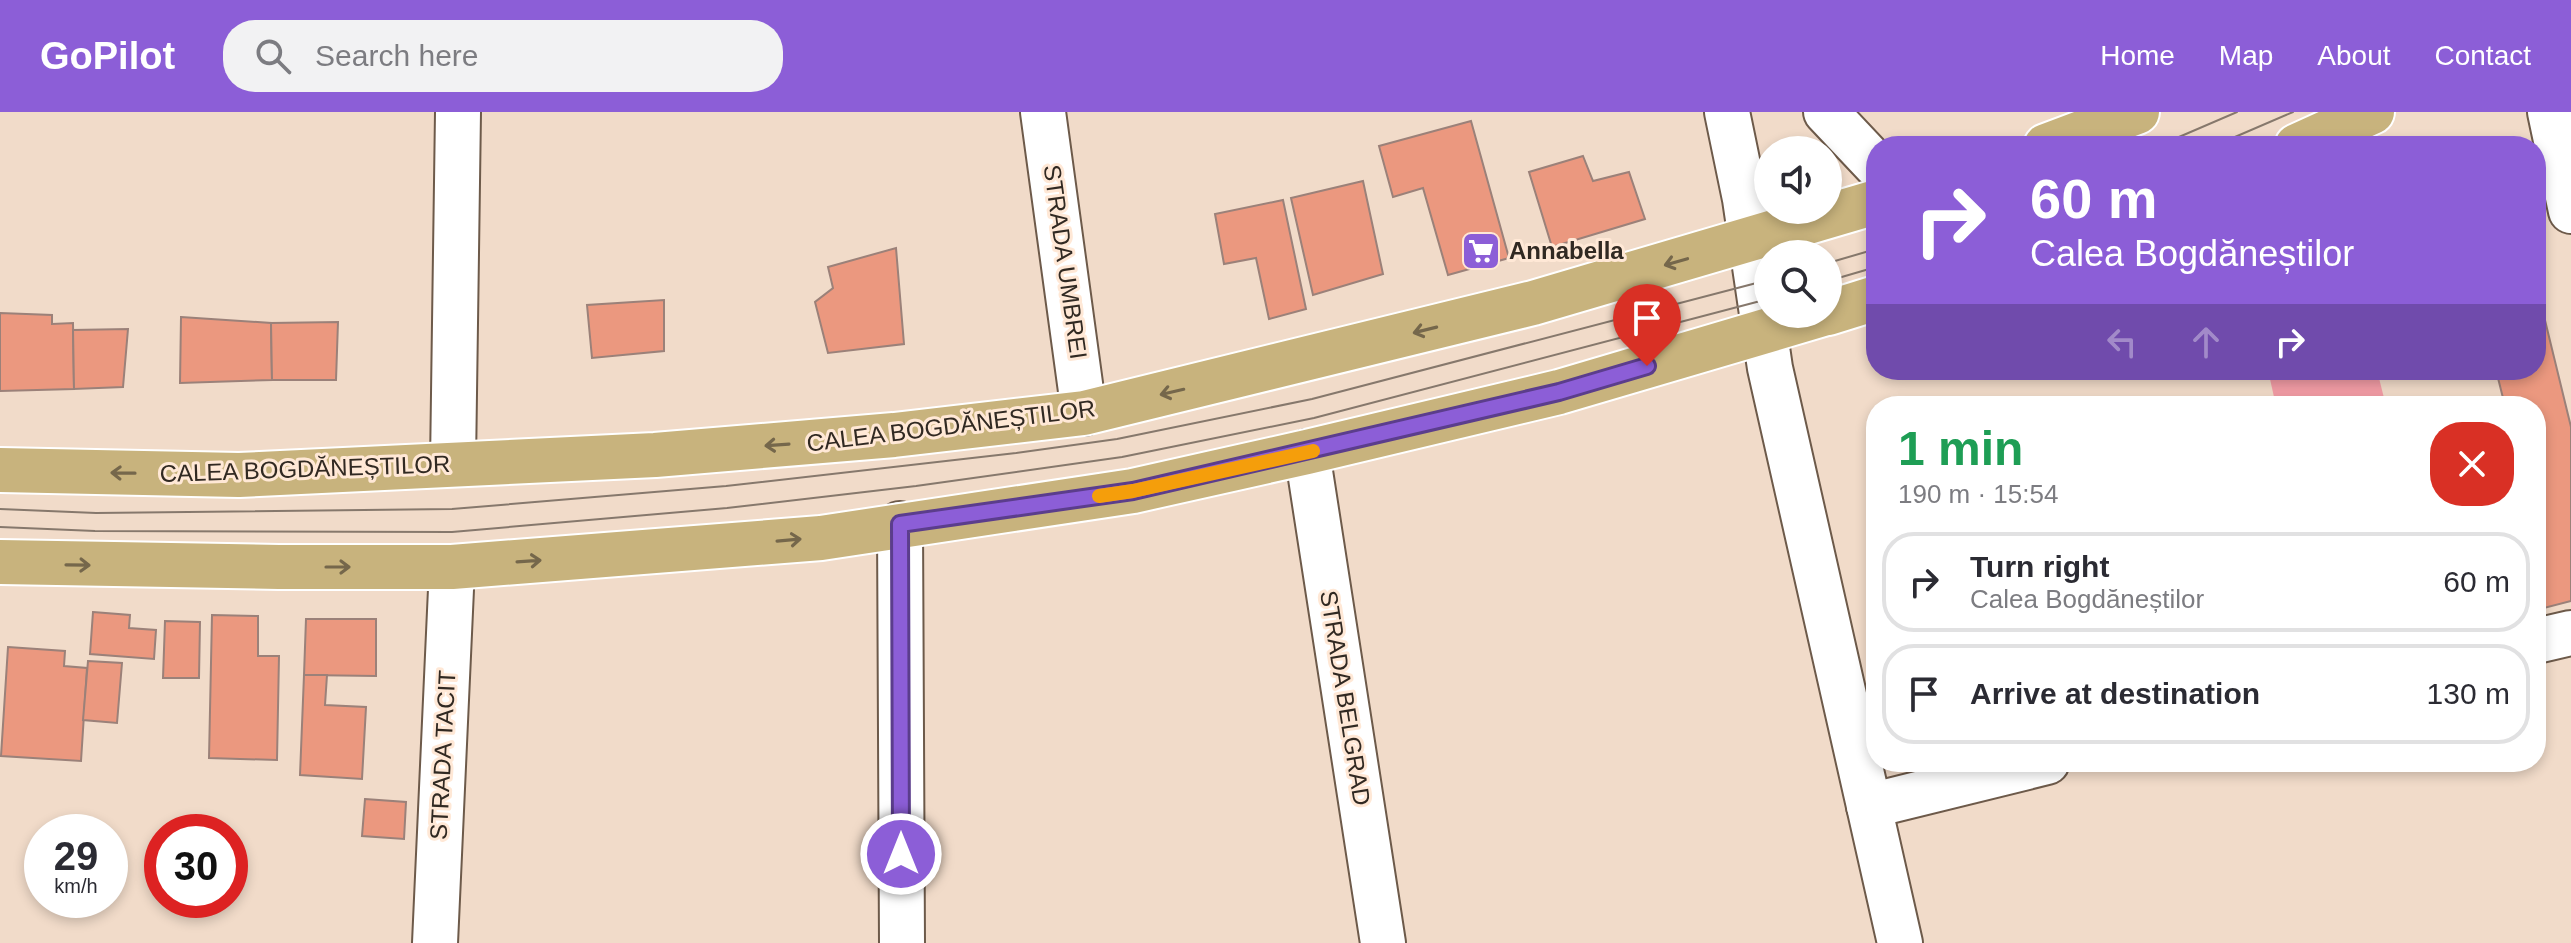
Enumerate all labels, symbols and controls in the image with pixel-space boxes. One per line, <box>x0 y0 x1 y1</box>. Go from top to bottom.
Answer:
search box <box>223 20 783 92</box>
icon: search <box>251 34 295 78</box>
text: GoPilot <box>40 35 175 77</box>
text: Search here <box>315 39 479 72</box>
text: Home <box>2100 40 2175 71</box>
text: Map <box>2219 40 2273 71</box>
text: About <box>2317 40 2391 71</box>
text: Contact <box>2435 40 2531 71</box>
map controls <box>1754 136 1842 328</box>
button: sound <box>1754 136 1842 224</box>
street label: STRADA UMBREI <box>1038 163 1093 361</box>
text: 60 m <box>2030 167 2158 230</box>
icon: right <box>1898 168 2002 272</box>
supermarket icon: Annabella <box>1460 230 1502 272</box>
text: Calea Bogdăneștilor <box>2030 233 2354 274</box>
place label: Annabella <box>1509 237 1624 264</box>
button: search <box>1754 240 1842 328</box>
one-way arrow <box>1663 255 1689 270</box>
pin <box>1613 284 1681 366</box>
icon: arrive <box>1625 296 1669 340</box>
icon: left <box>2100 320 2144 364</box>
icon: ahead <box>2184 320 2228 364</box>
icon: right <box>2268 320 2312 364</box>
one-way arrow <box>1413 324 1438 339</box>
one-way arrow <box>1160 385 1186 400</box>
street label: CALEA BOGDĂNEȘTILOR <box>805 394 1097 457</box>
text: 1 min <box>1898 422 2023 475</box>
button: close <box>2430 422 2514 506</box>
one-way arrow <box>764 438 791 453</box>
street label: CALEA BOGDĂNEȘTILOR <box>159 450 451 487</box>
one-way arrow <box>110 465 137 481</box>
text: 190 m · 15:54 <box>1898 479 2058 509</box>
one-way arrow <box>775 533 802 548</box>
text: Turn right <box>1970 550 2109 583</box>
one-way arrow <box>516 553 542 568</box>
one-way arrow <box>64 557 91 572</box>
one-way arrow <box>324 559 351 575</box>
icon: right <box>1902 560 1946 604</box>
text: 60 m <box>2443 565 2510 598</box>
text: Calea Bogdăneștilor <box>1970 584 2204 614</box>
street label: STRADA BELGRAD <box>1315 588 1376 807</box>
street label: STRADA TACIT <box>425 669 460 840</box>
icon: arrive <box>1902 672 1946 716</box>
text: Arrive at destination <box>1970 677 2260 710</box>
text: 130 m <box>2427 677 2510 710</box>
position arrow <box>859 812 943 896</box>
speed limit sign: 30 <box>144 814 248 918</box>
text: 29 <box>54 834 98 878</box>
text: km/h <box>54 875 98 897</box>

